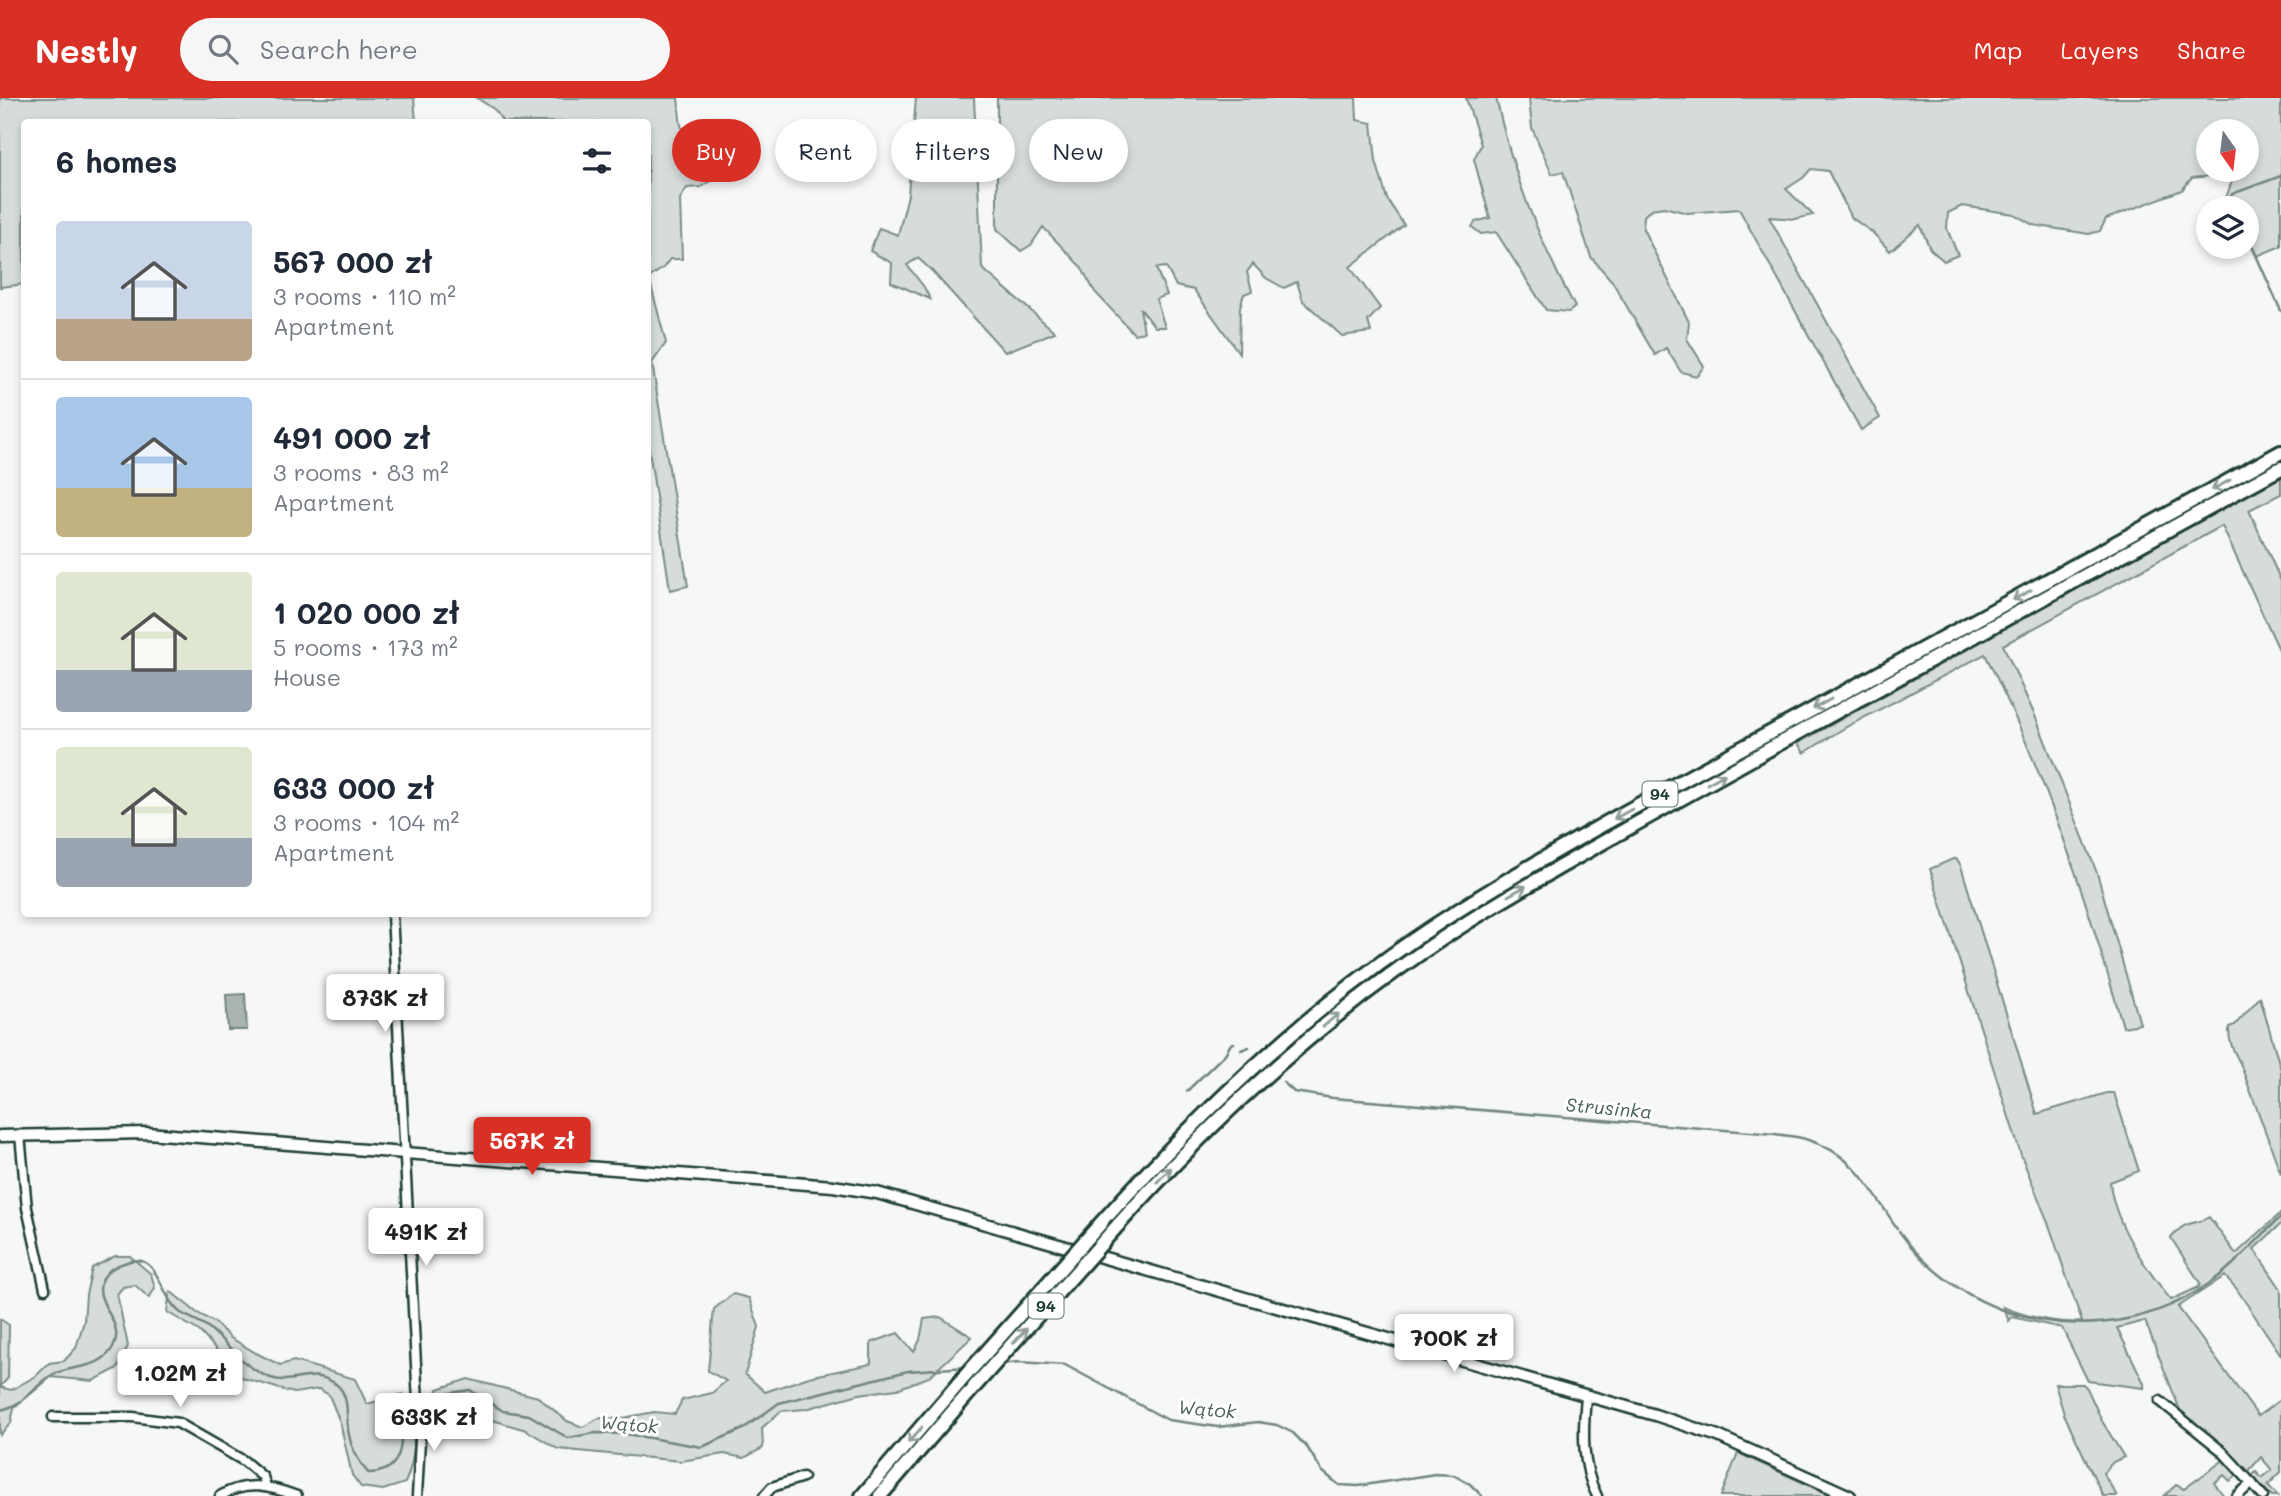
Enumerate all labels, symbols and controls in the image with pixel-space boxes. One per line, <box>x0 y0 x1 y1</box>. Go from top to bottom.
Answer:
search box <box>180 18 670 81</box>
text: Nestly <box>35 28 138 71</box>
icon: search <box>204 30 242 68</box>
text: Search here <box>260 32 418 66</box>
text: Map <box>1974 34 2022 65</box>
text: Layers <box>2060 34 2139 65</box>
text: Share <box>2177 34 2246 65</box>
chip: Buy <box>672 119 761 182</box>
chip: Rent <box>775 119 877 182</box>
chip: Filters <box>891 119 1015 182</box>
chip: New <box>1029 119 1128 182</box>
north arrow <box>2196 119 2259 182</box>
map controls <box>2196 119 2259 259</box>
text: 6 homes <box>56 141 177 181</box>
icon: filters <box>578 142 616 180</box>
button: layers <box>2196 196 2259 259</box>
text: 567 000 zł <box>273 241 433 281</box>
icon: home <box>112 249 196 333</box>
text: 3 rooms · 110 m² <box>273 281 456 311</box>
text: Apartment <box>273 311 395 341</box>
text: 491 000 zł <box>273 417 431 457</box>
icon: home <box>112 425 196 509</box>
text: 3 rooms · 83 m² <box>273 457 449 487</box>
one-way arrow <box>2211 479 2232 492</box>
text: Apartment <box>273 487 395 517</box>
one-way arrow <box>2012 589 2033 602</box>
text: 1 020 000 zł <box>273 592 460 632</box>
icon: home <box>112 600 196 684</box>
text: 5 rooms · 173 m² <box>273 632 458 662</box>
text: House <box>273 662 341 692</box>
one-way arrow <box>1813 697 1833 711</box>
text: 633 000 zł <box>273 767 434 807</box>
one-way arrow <box>1705 772 1725 786</box>
icon: home <box>112 775 196 859</box>
road number: 94 <box>1642 782 1678 806</box>
text: 3 rooms · 104 m² <box>273 807 459 837</box>
one-way arrow <box>1613 808 1634 821</box>
text: Apartment <box>273 837 395 867</box>
one-way arrow <box>1507 884 1527 898</box>
pin: 873K zł <box>320 974 450 1034</box>
text: 873K zł <box>342 982 428 1012</box>
one-way arrow <box>1321 1013 1339 1028</box>
water label: Strusinka <box>1565 1091 1653 1124</box>
pin: 567K zł <box>467 1118 597 1177</box>
text: 567K zł <box>490 1125 574 1155</box>
one-way arrow <box>1155 1167 1172 1184</box>
pin: 491K zł <box>361 1208 491 1268</box>
text: 491K zł <box>384 1216 468 1246</box>
road number: 94 <box>1028 1294 1064 1318</box>
pin: 700K zł <box>1389 1314 1519 1374</box>
text: 700K zł <box>1410 1322 1498 1352</box>
one-way arrow <box>1012 1327 1028 1345</box>
pin: 1.02M zł <box>108 1350 252 1409</box>
text: 1.02M zł <box>133 1357 227 1387</box>
pin: 633K zł <box>369 1394 499 1453</box>
water label: Wątok <box>1177 1394 1238 1424</box>
text: 633K zł <box>391 1401 477 1431</box>
water label: Wątok <box>599 1409 660 1439</box>
one-way arrow <box>907 1425 923 1443</box>

